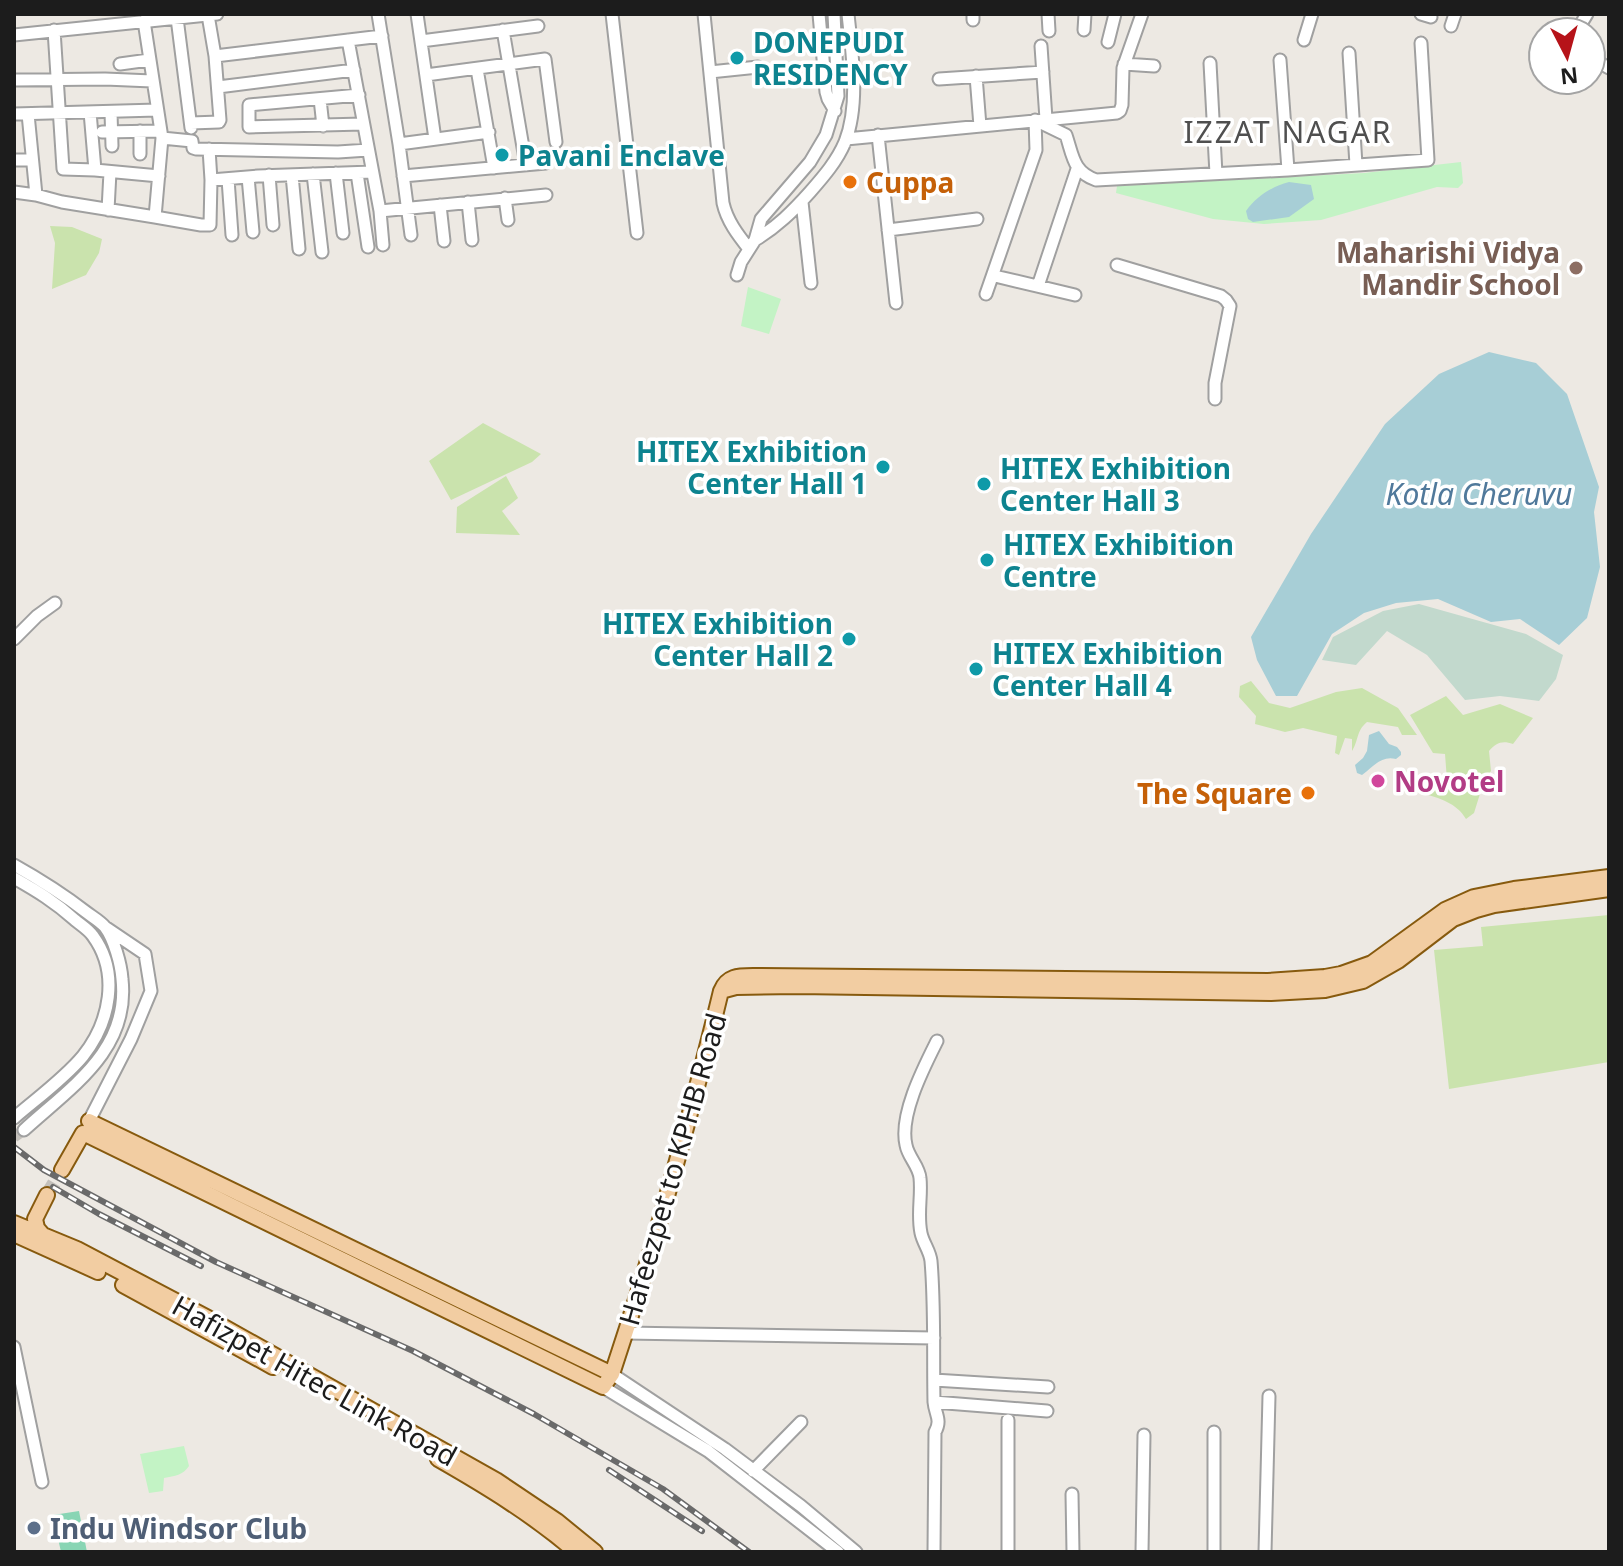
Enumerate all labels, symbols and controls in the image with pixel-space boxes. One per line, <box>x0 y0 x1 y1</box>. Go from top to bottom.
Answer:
north arrow <box>1527 16 1607 96</box>
place label: DONEPUDI RESIDENCY <box>753 23 908 93</box>
marker: DONEPUDI RESIDENCY <box>728 49 746 67</box>
text: N <box>1559 61 1580 93</box>
district label: IZZAT NAGAR <box>1183 111 1393 152</box>
place label: Pavani Enclave <box>518 136 725 174</box>
marker: Pavani Enclave <box>493 146 511 164</box>
place label: Cuppa <box>866 163 954 201</box>
marker: Cuppa <box>841 173 859 191</box>
place label: Maharishi Vidya Mandir School <box>1336 233 1560 303</box>
marker: Maharishi Vidya Mandir School <box>1567 259 1585 277</box>
place label: HITEX Exhibition Center Hall 1 <box>636 432 867 502</box>
place label: HITEX Exhibition Center Hall 3 <box>1000 449 1231 519</box>
marker: HITEX Exhibition Center Hall 1 <box>874 458 892 476</box>
water label: Kotla Cheruvu <box>1386 473 1572 514</box>
marker: HITEX Exhibition Center Hall 3 <box>975 475 993 493</box>
place label: HITEX Exhibition Centre <box>1003 525 1234 595</box>
marker: HITEX Exhibition Centre <box>978 551 996 569</box>
place label: HITEX Exhibition Center Hall 2 <box>602 604 833 674</box>
marker: HITEX Exhibition Center Hall 2 <box>840 630 858 648</box>
place label: HITEX Exhibition Center Hall 4 <box>992 634 1223 704</box>
marker: HITEX Exhibition Center Hall 4 <box>967 660 985 678</box>
place label: Novotel <box>1394 762 1504 800</box>
marker: Novotel <box>1369 772 1387 790</box>
place label: The Square <box>1137 774 1292 812</box>
marker: The Square <box>1299 784 1317 802</box>
street label: Hafeezpet to KPHB Road <box>609 1008 735 1330</box>
street label: Hafizpet Hitec Link Road <box>166 1286 464 1474</box>
place label: Indu Windsor Club <box>50 1509 307 1547</box>
marker: Indu Windsor Club <box>25 1519 43 1537</box>

